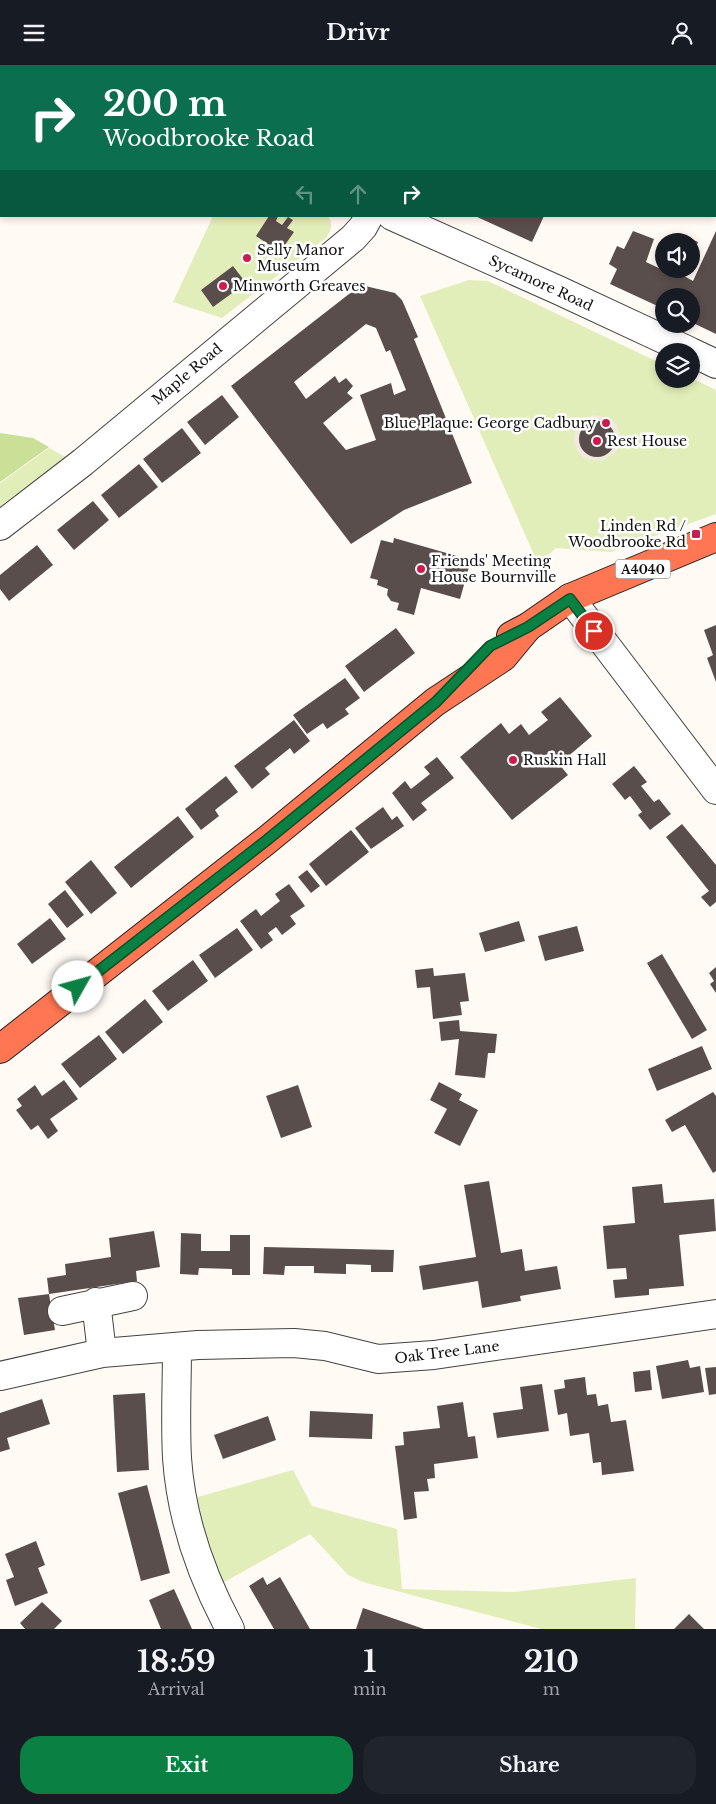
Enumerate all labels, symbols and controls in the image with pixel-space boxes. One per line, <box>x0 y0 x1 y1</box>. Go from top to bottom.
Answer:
icon: menu <box>20 19 48 47</box>
text: Drivr <box>326 19 390 46</box>
icon: person <box>668 19 696 47</box>
text: 200 m <box>103 82 227 125</box>
icon: right <box>20 85 85 150</box>
text: Woodbrooke Road <box>103 125 314 152</box>
icon: left <box>291 180 319 208</box>
icon: ahead <box>344 180 372 208</box>
icon: right <box>397 180 425 208</box>
map controls <box>655 233 700 388</box>
button: sound <box>655 233 700 278</box>
place label: Selly Manor Museum <box>257 241 344 275</box>
street label: Sycamore Road <box>486 251 596 315</box>
marker: Selly Manor Museum <box>241 252 253 264</box>
place label: Minworth Greaves <box>233 277 366 295</box>
marker: Minworth Greaves <box>217 280 229 292</box>
button: search <box>655 288 700 333</box>
street label: Maple Road <box>148 339 226 409</box>
button: layers <box>655 343 700 388</box>
place label: Blue Plaque: George Cadbury <box>384 414 596 432</box>
marker: Blue Plaque: George Cadbury <box>600 417 612 429</box>
place label: Rest House <box>607 432 687 450</box>
marker: Rest House <box>591 435 603 447</box>
place label: Linden Rd / Woodbrooke Rd <box>567 517 687 551</box>
marker: Linden Rd / Woodbrooke Rd <box>690 528 702 540</box>
place label: Friends' Meeting House Bournville <box>431 552 556 586</box>
road number: A4040 <box>616 559 670 579</box>
marker: Friends' Meeting House Bournville <box>415 563 427 575</box>
pin <box>573 610 615 652</box>
icon: arrive <box>580 617 608 645</box>
place label: Ruskin Hall <box>523 751 607 769</box>
marker: Ruskin Hall <box>507 754 519 766</box>
position arrow <box>51 960 103 1012</box>
street label: Oak Tree Lane <box>394 1337 500 1367</box>
text: 18:59 <box>137 1643 216 1680</box>
text: 1 <box>363 1643 376 1680</box>
text: 210 <box>524 1643 579 1680</box>
text: Arrival <box>148 1679 205 1699</box>
text: min <box>353 1679 387 1699</box>
text: m <box>543 1679 560 1699</box>
button: Exit <box>20 1736 353 1794</box>
button: Share <box>363 1736 696 1794</box>

